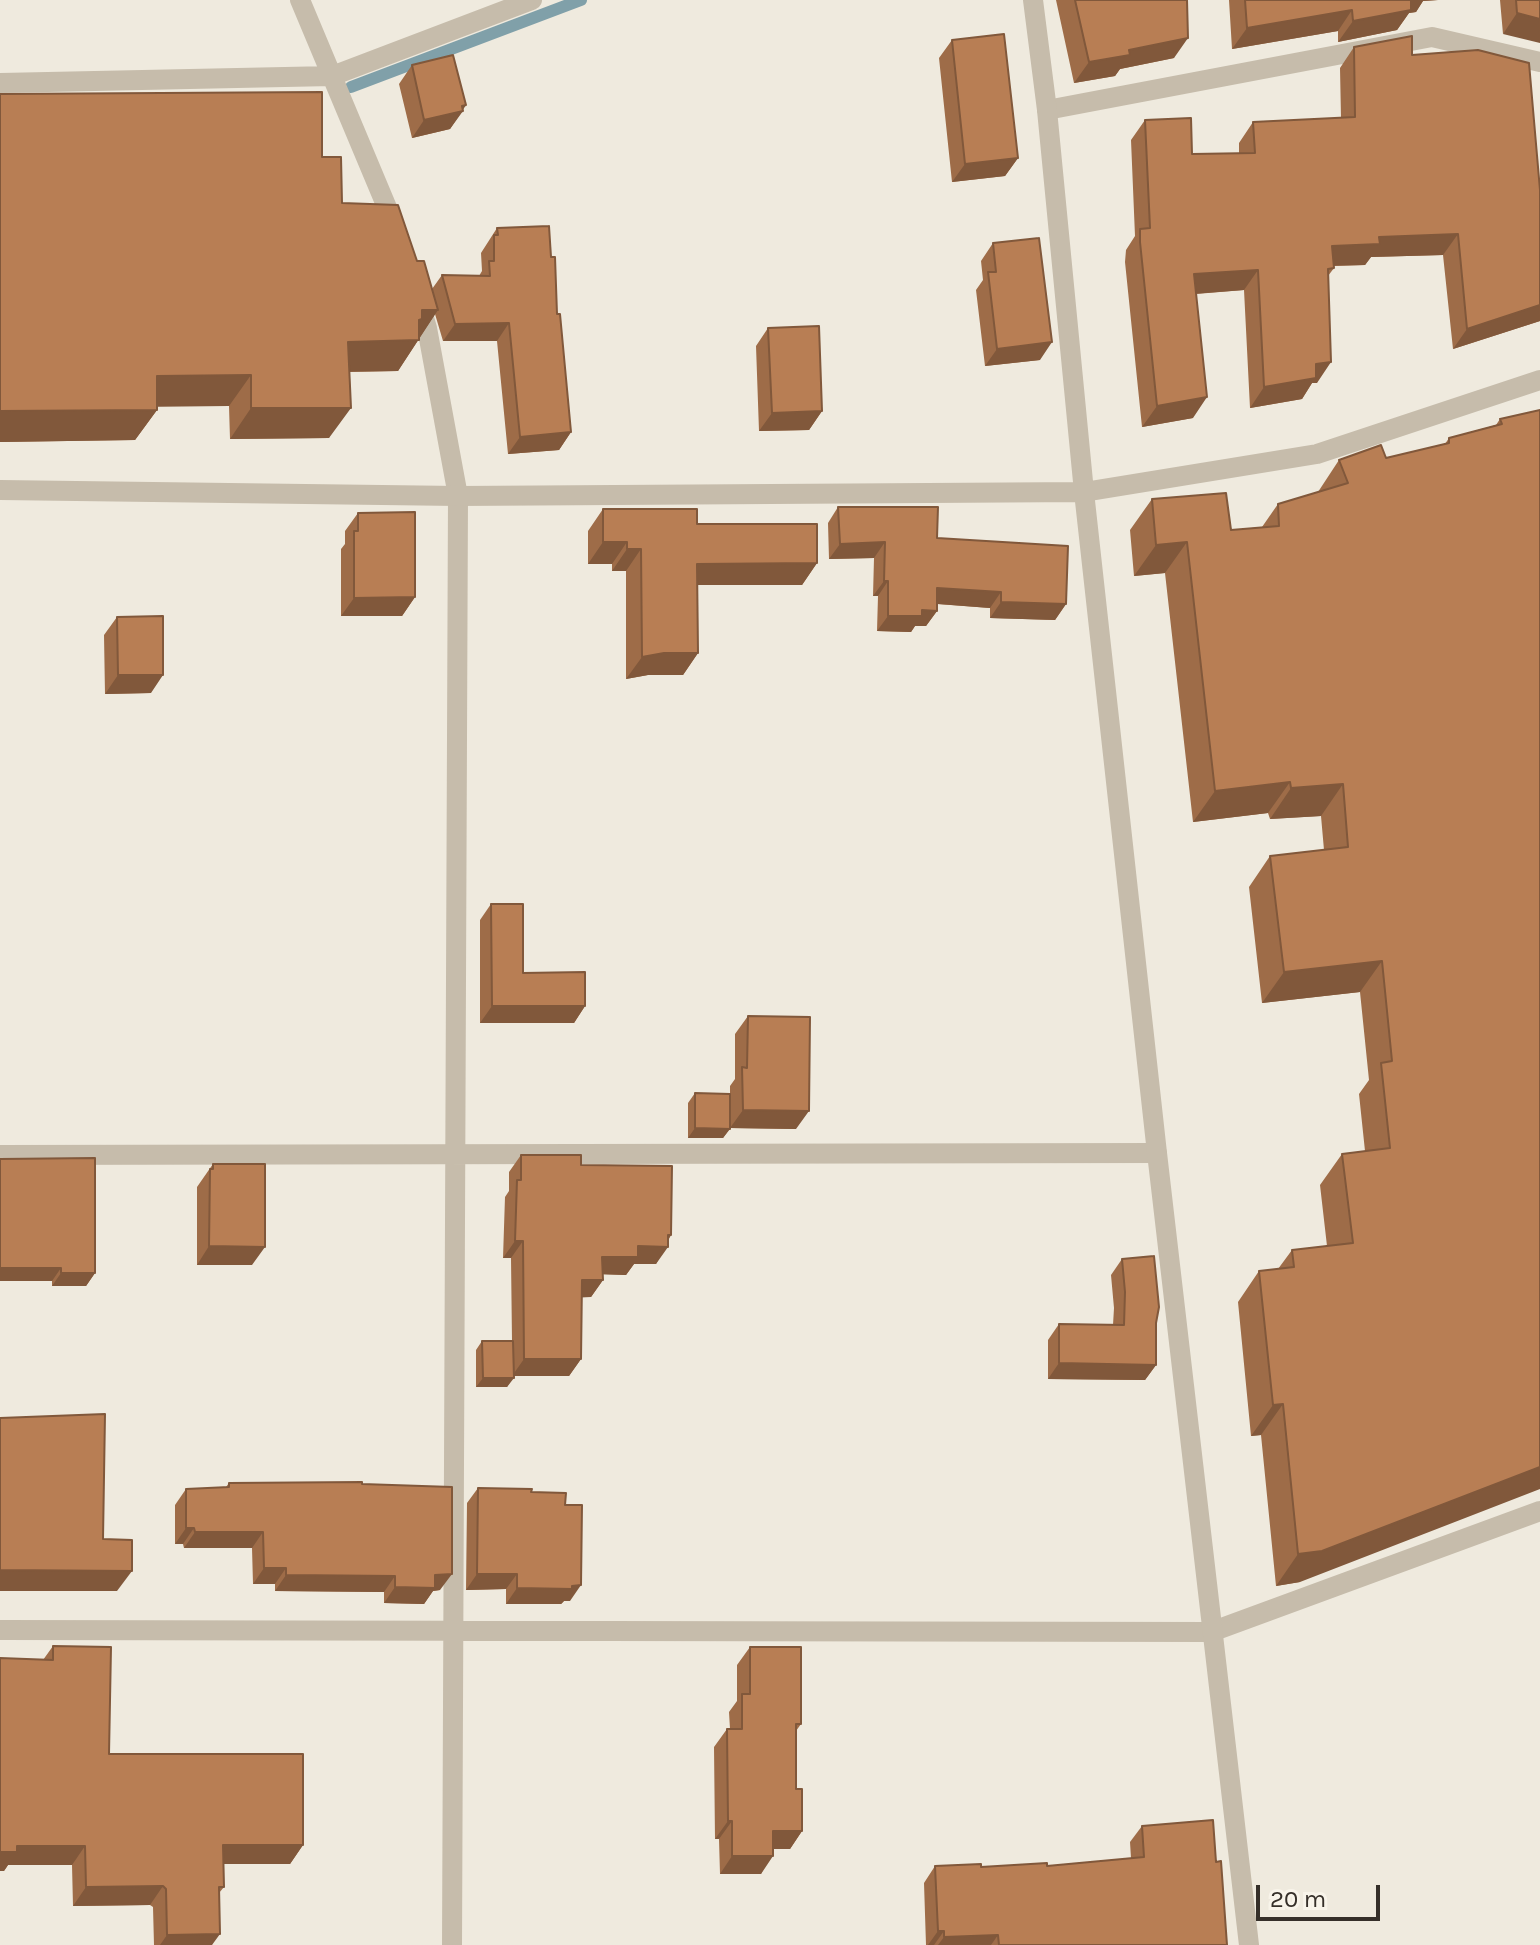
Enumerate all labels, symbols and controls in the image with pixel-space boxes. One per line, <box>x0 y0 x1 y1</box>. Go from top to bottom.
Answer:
scale bar <box>1260 1869 1384 1919</box>
text: 20 m <box>1270 1885 1326 1913</box>

